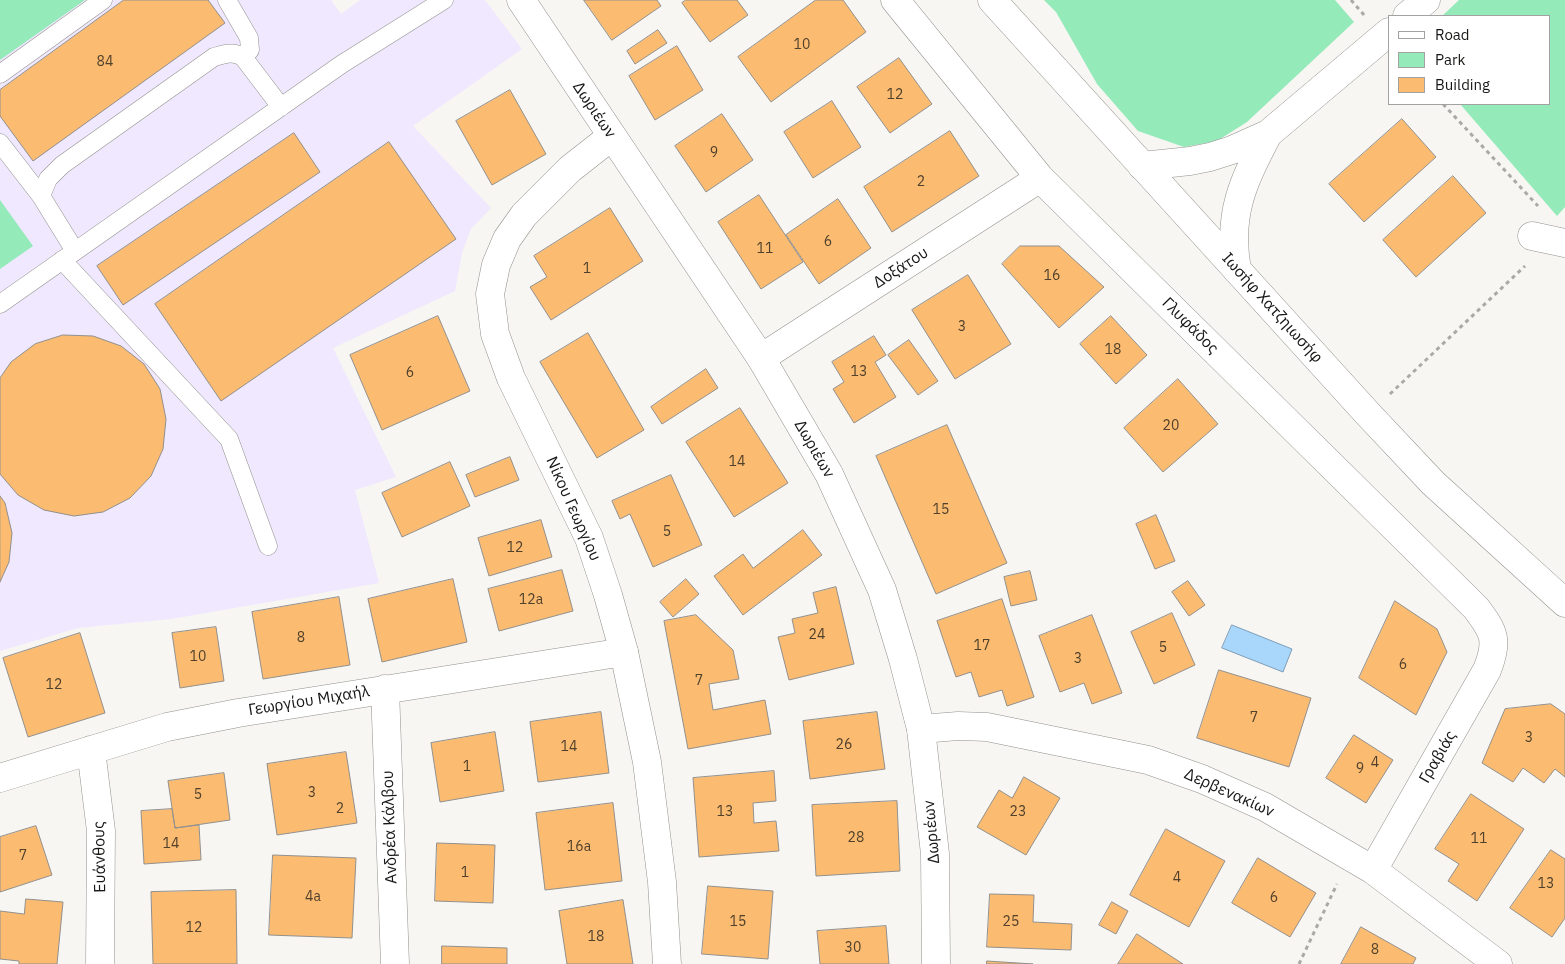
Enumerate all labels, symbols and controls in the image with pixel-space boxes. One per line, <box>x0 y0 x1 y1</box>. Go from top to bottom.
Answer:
legend <box>1388 15 1550 105</box>
text: Road <box>1435 25 1470 44</box>
house number: 10 <box>794 37 810 53</box>
text: Park <box>1435 50 1465 69</box>
house number: 84 <box>97 54 113 70</box>
text: Building <box>1435 75 1490 94</box>
street label: Δωριέων <box>568 78 620 142</box>
house number: 12 <box>887 87 903 103</box>
house number: 9 <box>710 145 718 161</box>
house number: 2 <box>917 174 925 190</box>
house number: 6 <box>824 234 832 250</box>
house number: 11 <box>757 241 773 257</box>
street label: Δοξάτου <box>870 243 932 293</box>
street label: Ιωσήφ Χατζηιωσήφ <box>1217 249 1327 367</box>
house number: 1 <box>583 261 591 277</box>
house number: 16 <box>1044 268 1060 284</box>
street label: Γλυφάδος <box>1158 294 1222 358</box>
house number: 3 <box>958 319 966 335</box>
house number: 18 <box>1105 342 1121 358</box>
house number: 13 <box>851 364 867 380</box>
house number: 6 <box>406 365 414 381</box>
street label: Δωριέων <box>790 417 838 481</box>
house number: 20 <box>1163 418 1179 434</box>
street label: Νίκου Γεωργίου <box>541 454 605 564</box>
house number: 14 <box>729 454 745 470</box>
house number: 15 <box>933 502 949 518</box>
house number: 5 <box>663 524 671 540</box>
house number: 12 <box>507 540 523 556</box>
house number: 12a <box>519 592 543 608</box>
house number: 24 <box>809 627 825 643</box>
house number: 8 <box>297 630 305 646</box>
house number: 17 <box>974 638 990 654</box>
house number: 5 <box>1159 640 1167 656</box>
house number: 10 <box>190 649 206 665</box>
house number: 3 <box>1074 651 1082 667</box>
house number: 6 <box>1399 657 1407 673</box>
house number: 7 <box>695 673 703 689</box>
house number: 12 <box>46 677 62 693</box>
street label: Γεωργίου Μιχαήλ <box>247 682 371 720</box>
house number: 7 <box>1250 710 1258 726</box>
street label: Γραβιάς <box>1415 727 1461 787</box>
house number: 3 <box>1525 730 1533 746</box>
house number: 26 <box>836 737 852 753</box>
house number: 14 <box>561 739 577 755</box>
house number: 4 <box>1371 755 1379 771</box>
house number: 1 <box>463 759 471 775</box>
house number: 9 <box>1356 761 1364 777</box>
street label: Δερβενακίων <box>1181 765 1277 821</box>
street label: Ανδρέα Κάλβου <box>378 770 402 884</box>
house number: 3 <box>308 785 316 801</box>
house number: 5 <box>194 787 202 803</box>
street label: Δωριέων <box>920 799 944 865</box>
house number: 2 <box>336 801 344 817</box>
house number: 13 <box>717 804 733 820</box>
house number: 23 <box>1010 804 1026 820</box>
street label: Ευάνθους <box>90 821 110 893</box>
house number: 28 <box>848 830 864 846</box>
house number: 11 <box>1471 831 1487 847</box>
house number: 14 <box>163 836 179 852</box>
house number: 16a <box>567 839 591 855</box>
house number: 7 <box>19 848 27 864</box>
house number: 1 <box>461 865 469 881</box>
house number: 4 <box>1173 870 1181 886</box>
house number: 13 <box>1538 876 1554 892</box>
house number: 4a <box>305 889 321 905</box>
house number: 6 <box>1270 890 1278 906</box>
house number: 15 <box>730 914 746 930</box>
house number: 25 <box>1003 914 1019 930</box>
house number: 12 <box>186 920 202 936</box>
house number: 18 <box>588 929 604 945</box>
house number: 30 <box>845 940 861 956</box>
house number: 8 <box>1371 942 1379 958</box>

